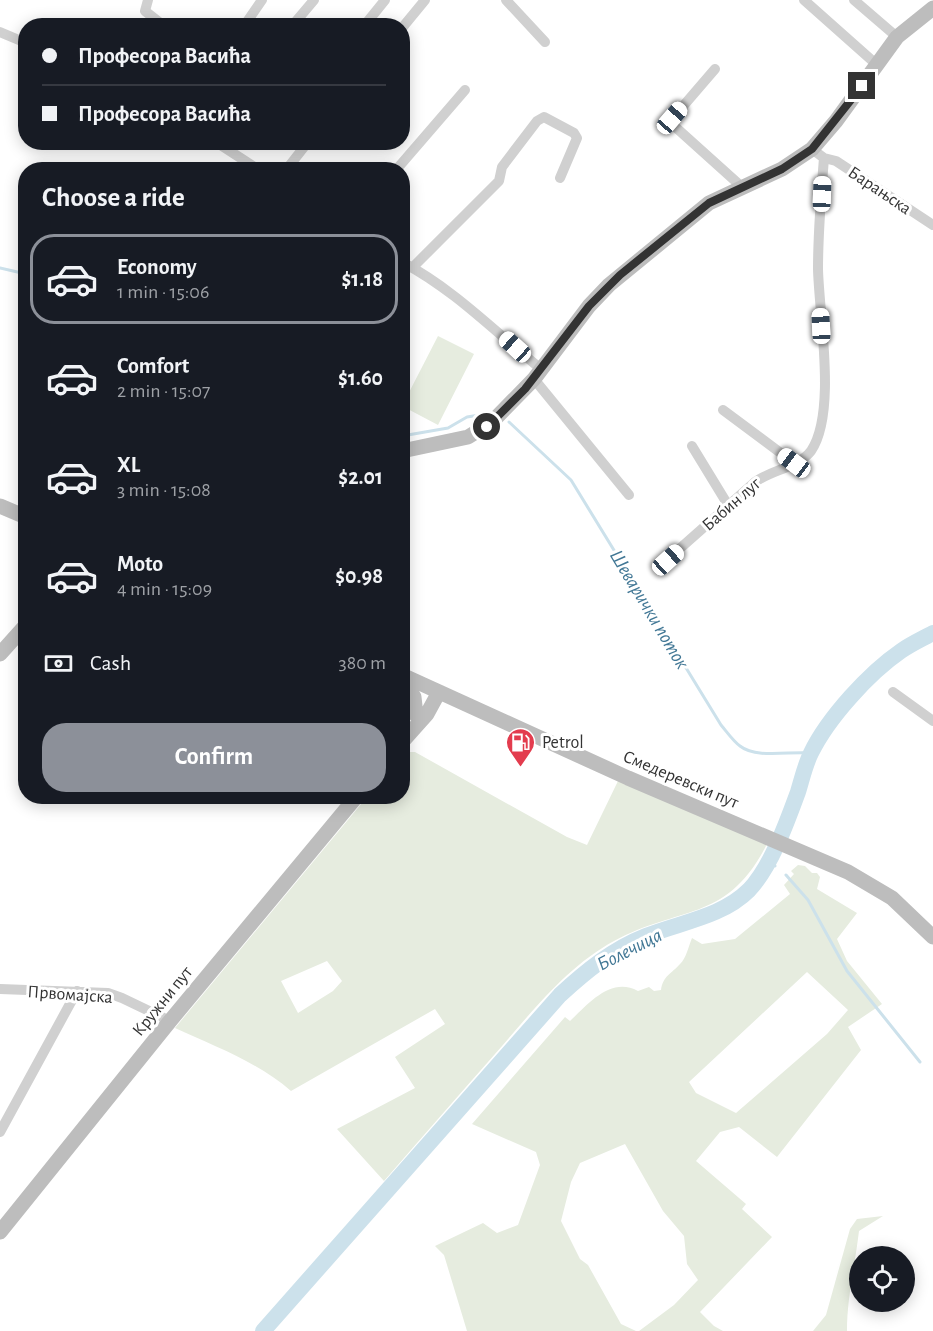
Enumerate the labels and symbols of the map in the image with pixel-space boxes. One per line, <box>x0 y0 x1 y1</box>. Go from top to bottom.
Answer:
route end <box>848 72 875 99</box>
car <box>653 99 691 137</box>
street label: Барањска <box>845 163 914 218</box>
car <box>812 176 832 212</box>
car <box>811 308 831 344</box>
car <box>496 328 534 366</box>
route start <box>473 413 500 440</box>
car <box>774 445 814 481</box>
street label: Бабин луг <box>698 473 765 535</box>
car <box>649 541 687 579</box>
water label: Шеварички поток <box>606 547 693 673</box>
fuel station icon: Petrol <box>505 726 537 768</box>
place label: Petrol <box>542 734 584 752</box>
street label: Смедеревски пут <box>620 748 741 813</box>
water label: Болечица <box>594 925 665 975</box>
street label: Кружни пут <box>129 963 196 1040</box>
street label: Првомајска <box>27 983 113 1007</box>

